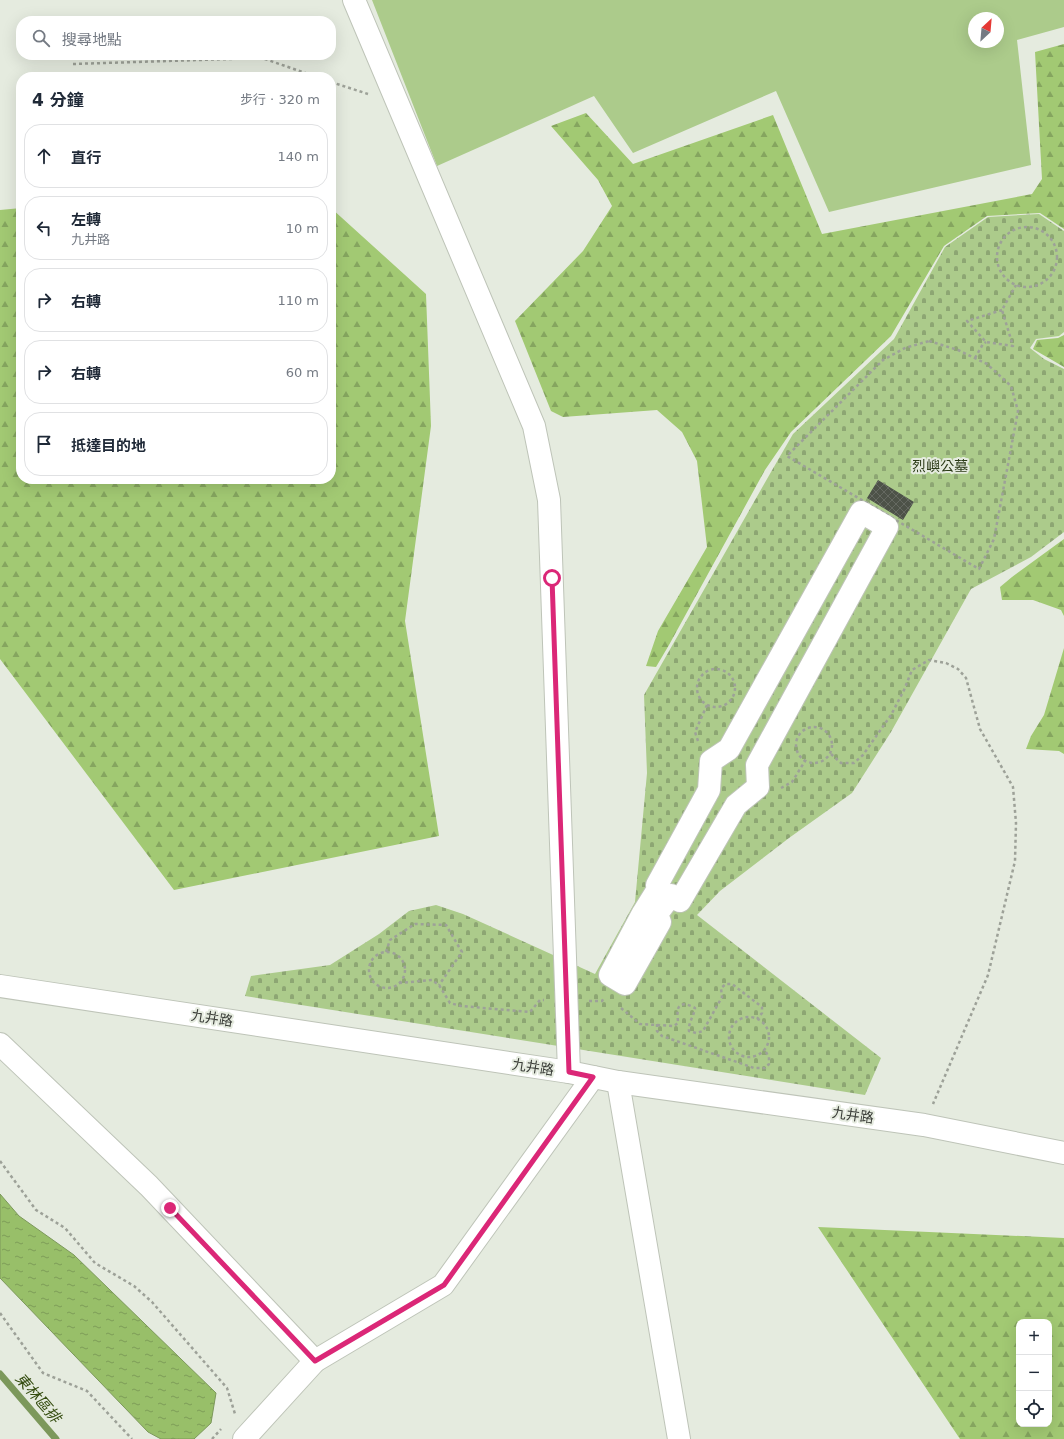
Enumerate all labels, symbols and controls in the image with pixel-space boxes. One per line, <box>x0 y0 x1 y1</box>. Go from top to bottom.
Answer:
north arrow <box>968 12 1004 48</box>
search box <box>16 16 336 60</box>
icon: search <box>30 27 52 49</box>
text: 搜尋地點 <box>62 31 122 49</box>
text: 4 分鐘 <box>32 90 84 110</box>
text: 步行 · 320 m <box>240 92 320 107</box>
icon: ahead <box>33 145 55 167</box>
text: 直行 <box>71 149 101 167</box>
text: 140 m <box>277 149 319 164</box>
text: 左轉 <box>71 211 101 229</box>
icon: left <box>33 217 55 239</box>
text: 10 m <box>286 221 319 236</box>
text: 九井路 <box>71 232 110 247</box>
icon: right <box>33 289 55 311</box>
text: 右轉 <box>71 293 101 311</box>
text: 110 m <box>277 293 319 308</box>
icon: right <box>33 361 55 383</box>
text: 右轉 <box>71 365 101 383</box>
text: 60 m <box>286 365 319 380</box>
icon: arrive <box>33 433 55 455</box>
text: 抵達目的地 <box>71 437 146 455</box>
park label: 烈嶼公墓 <box>912 458 968 474</box>
route start <box>543 569 561 587</box>
street label: 九井路 <box>190 1007 234 1029</box>
street label: 九井路 <box>511 1056 555 1078</box>
street label: 九井路 <box>831 1104 875 1126</box>
route end <box>161 1199 179 1217</box>
map controls <box>1016 1319 1052 1427</box>
button: + <box>1016 1319 1052 1355</box>
button: − <box>1016 1355 1052 1391</box>
water label: 東林區排 <box>12 1369 66 1428</box>
button: locate <box>1016 1391 1052 1427</box>

